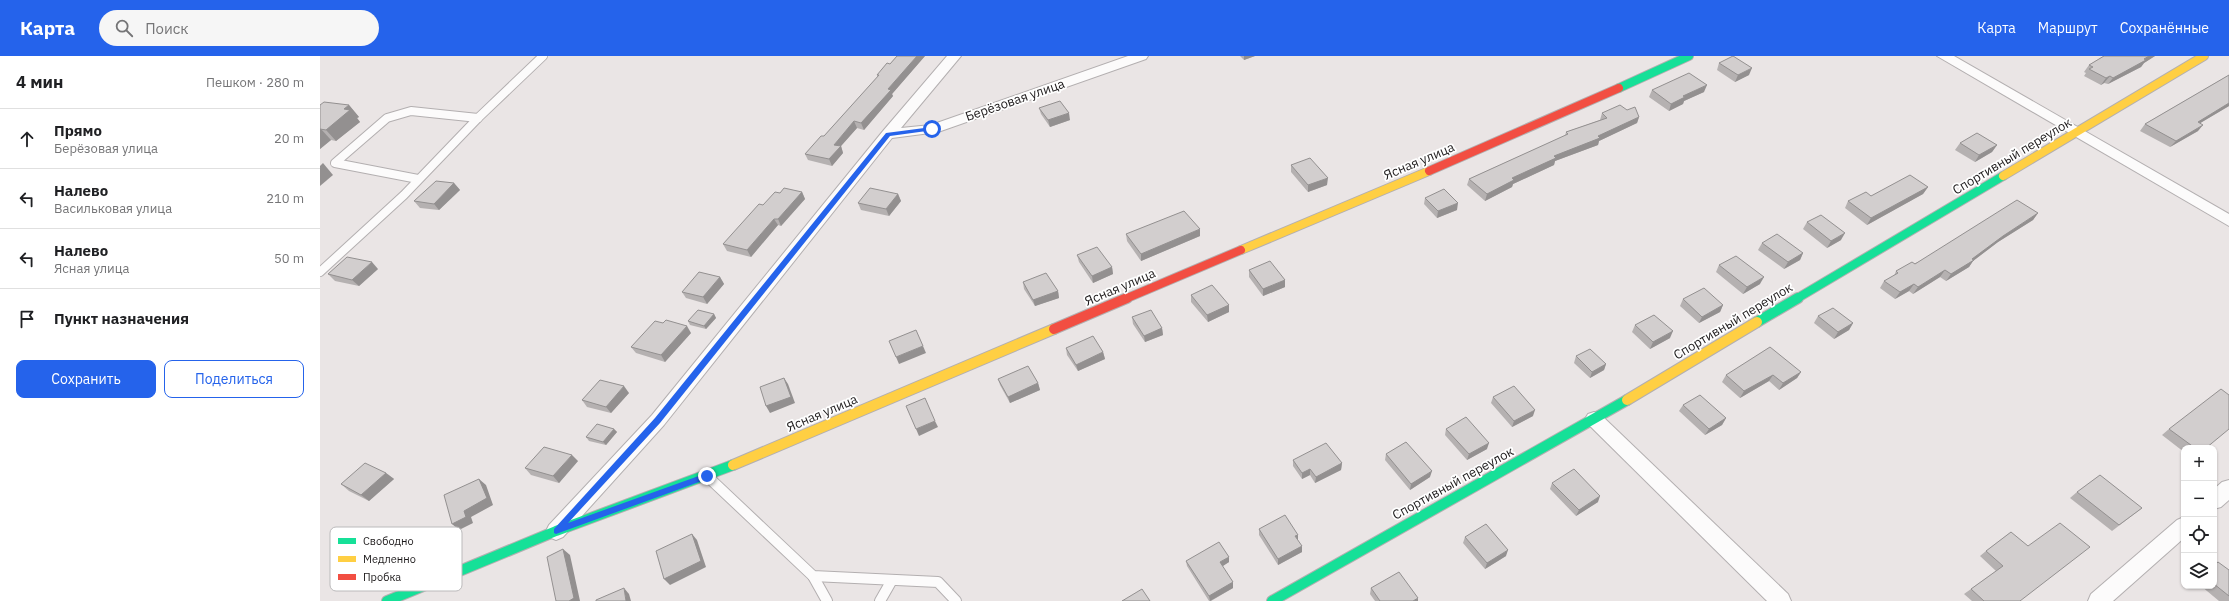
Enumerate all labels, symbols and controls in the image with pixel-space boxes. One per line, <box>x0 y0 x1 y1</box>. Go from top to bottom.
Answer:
search box <box>99 10 379 46</box>
text: Карта <box>20 16 75 40</box>
icon: search <box>113 17 135 39</box>
text: Поиск <box>145 19 189 38</box>
text: Карта <box>1977 19 2016 37</box>
text: Маршрут <box>2038 19 2098 37</box>
text: Сохранённые <box>2120 19 2209 37</box>
text: 4 мин <box>16 71 63 93</box>
text: Пешком · 280 m <box>206 74 304 91</box>
street label: Берёзовая улица <box>963 75 1067 125</box>
street label: Спортивный переулок <box>1949 114 2075 198</box>
route start <box>923 120 941 138</box>
text: Прямо <box>54 121 102 140</box>
icon: ahead <box>16 128 38 150</box>
text: 20 m <box>274 130 304 147</box>
street label: Ясная улица <box>1381 138 1457 184</box>
text: Берёзовая улица <box>54 140 158 157</box>
text: Налево <box>54 181 108 200</box>
icon: left <box>16 188 38 210</box>
text: 210 m <box>266 190 304 207</box>
text: Васильковая улица <box>54 200 172 217</box>
text: Налево <box>54 241 108 260</box>
icon: left <box>16 248 38 270</box>
text: 50 m <box>274 250 304 267</box>
text: Ясная улица <box>54 260 129 277</box>
street label: Ясная улица <box>1082 264 1158 310</box>
street label: Спортивный переулок <box>1670 279 1796 363</box>
icon: arrive <box>16 308 38 330</box>
text: Пункт назначения <box>54 309 189 328</box>
button: Сохранить <box>16 360 156 398</box>
button: Поделиться <box>164 360 304 398</box>
street label: Ясная улица <box>784 390 860 436</box>
street label: Спортивный переулок <box>1389 443 1517 523</box>
map controls <box>2181 445 2217 589</box>
button: + <box>2181 445 2217 481</box>
route end <box>698 467 716 485</box>
button: − <box>2181 481 2217 517</box>
button: locate <box>2181 517 2217 553</box>
legend <box>330 527 462 591</box>
text: Свободно <box>363 534 414 548</box>
text: Медленно <box>363 552 416 566</box>
button: layers <box>2181 553 2217 589</box>
text: Пробка <box>363 570 401 584</box>

